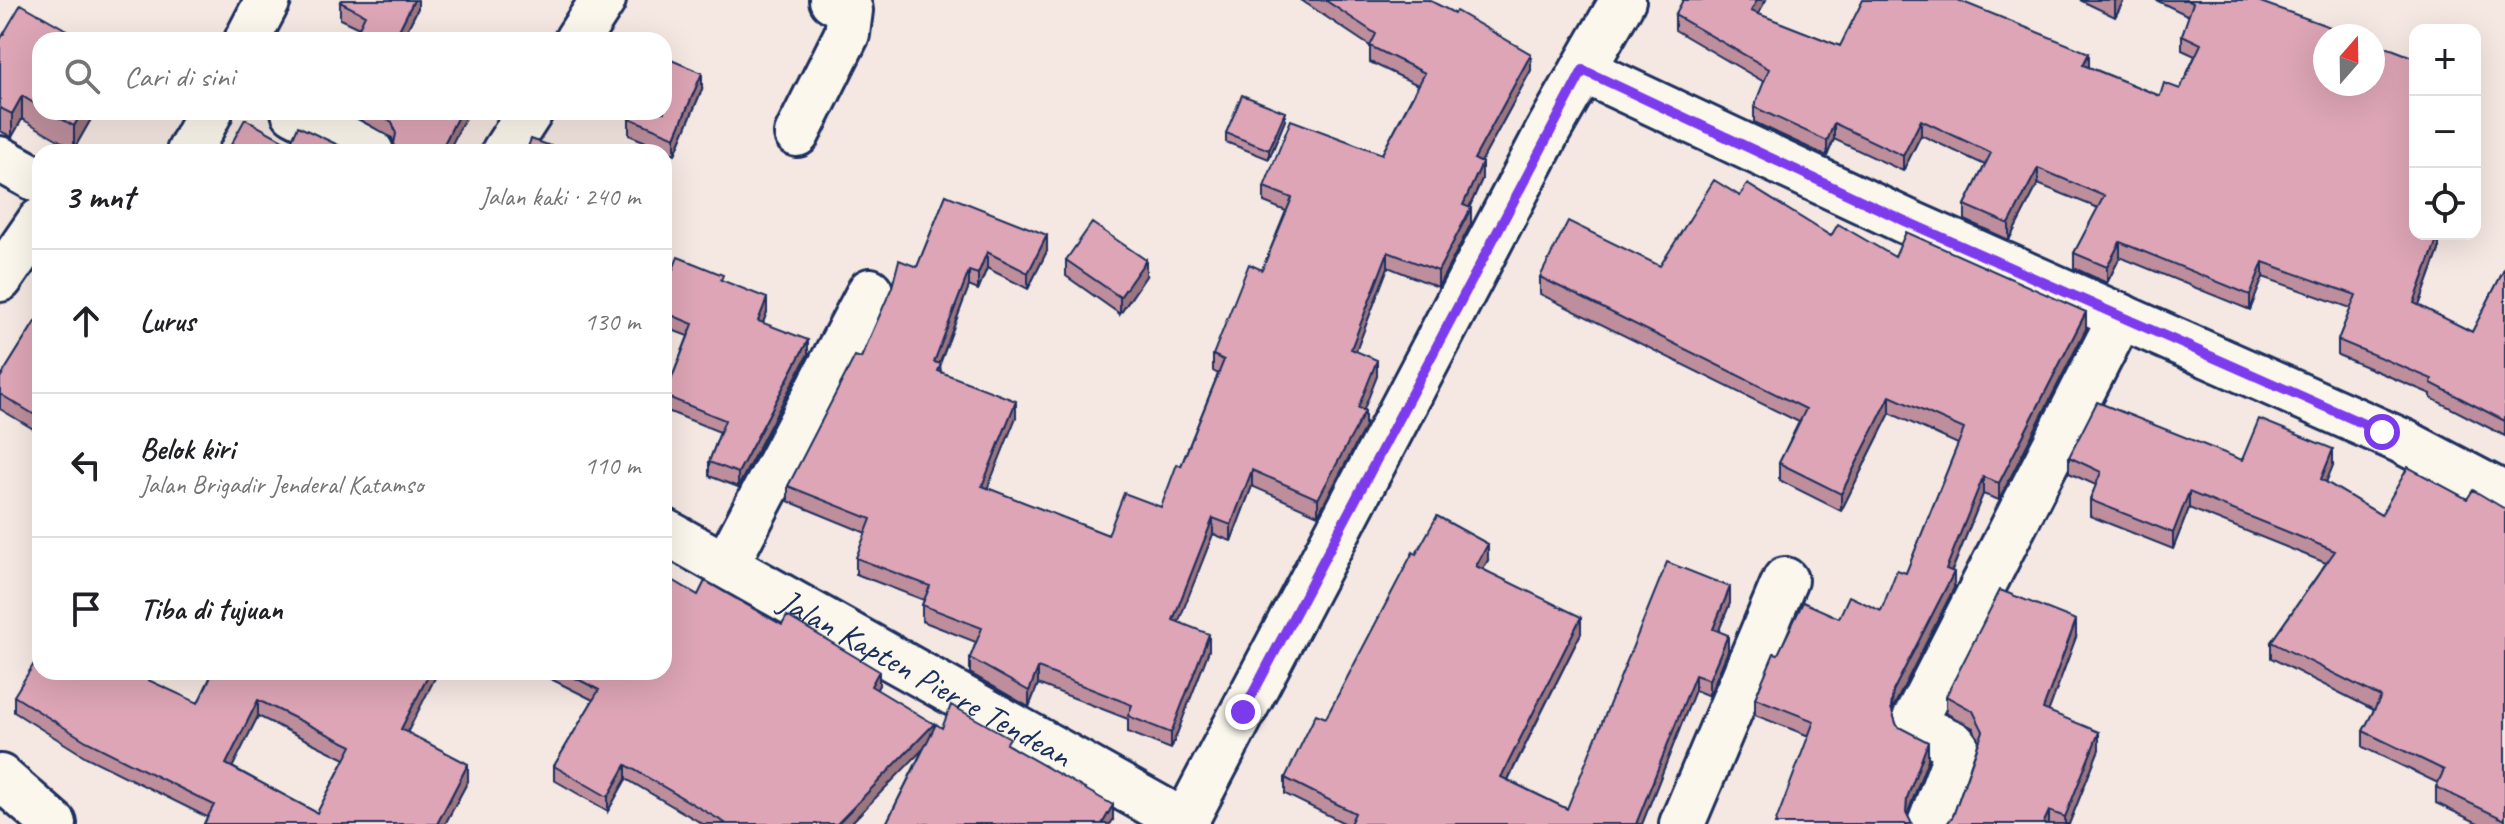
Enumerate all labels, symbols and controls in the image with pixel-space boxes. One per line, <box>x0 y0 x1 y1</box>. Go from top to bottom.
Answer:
north arrow <box>2313 24 2385 96</box>
map controls <box>2409 24 2481 240</box>
button: + <box>2409 24 2481 96</box>
search box <box>32 32 672 120</box>
icon: search <box>60 54 104 98</box>
text: Cari di sini <box>124 57 235 95</box>
button: − <box>2409 96 2481 168</box>
button: locate <box>2409 168 2481 240</box>
text: 3 mnt <box>64 175 134 218</box>
text: Jalan kaki · 240 m <box>480 180 640 213</box>
icon: ahead <box>64 299 108 343</box>
text: Lurus <box>140 302 195 340</box>
text: 130 m <box>584 305 640 338</box>
route start <box>2364 414 2400 450</box>
text: Belok kiri <box>140 430 235 468</box>
icon: left <box>64 443 108 487</box>
text: 110 m <box>584 449 640 482</box>
text: Jalan Brigadir Jenderal Katamso <box>140 468 423 501</box>
street label: Jalan Kapten Pierre Tendean <box>770 578 1081 777</box>
icon: arrive <box>64 587 108 631</box>
text: Tiba di tujuan <box>140 590 283 628</box>
route end <box>1225 694 1261 730</box>

